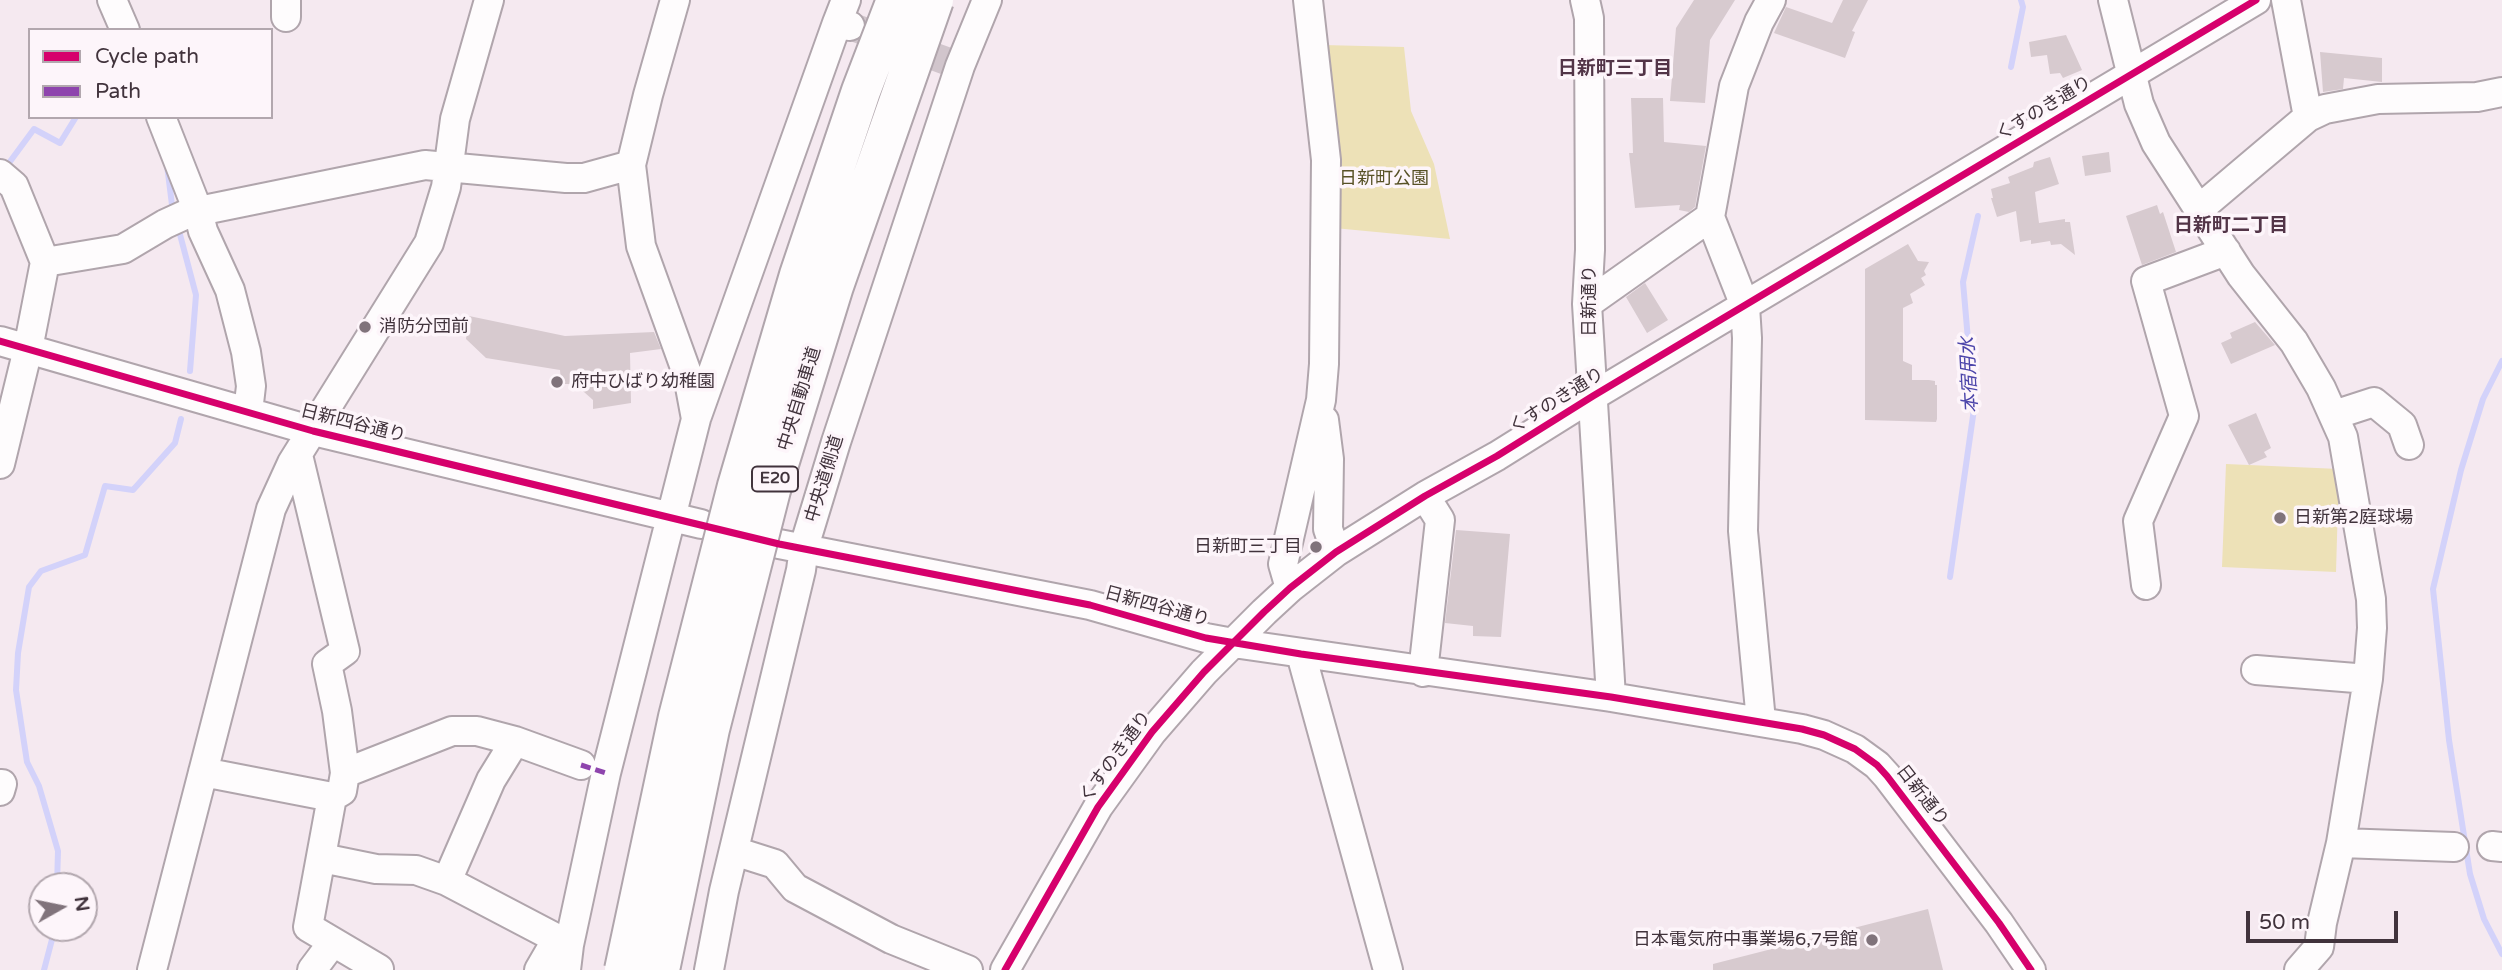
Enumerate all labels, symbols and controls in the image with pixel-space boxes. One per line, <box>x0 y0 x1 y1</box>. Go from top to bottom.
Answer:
legend <box>28 28 273 119</box>
text: Cycle path <box>95 44 199 69</box>
district label: 日新町三丁目 <box>1558 58 1672 80</box>
street label: くすのき通り <box>1992 72 2096 146</box>
text: Path <box>95 79 141 104</box>
park label: 日新町公園 <box>1339 168 1429 190</box>
district label: 日新町二丁目 <box>2174 215 2288 237</box>
street label: 日新通り <box>1579 265 1601 337</box>
place label: 消防分団前 <box>379 316 469 338</box>
marker: 消防分団前 <box>357 319 373 335</box>
water label: 本宿用水 <box>1957 336 1983 414</box>
street label: 中央自動車道 <box>774 344 826 454</box>
street label: くすのき通り <box>1505 363 1609 439</box>
place label: 府中ひばり幼稚園 <box>571 371 715 393</box>
marker: 府中ひばり幼稚園 <box>549 374 565 390</box>
street label: 日新四谷通り <box>298 400 408 448</box>
street label: 中央道側道 <box>802 433 848 525</box>
road number: E20 <box>752 466 798 492</box>
place label: 日新第2庭球場 <box>2294 507 2413 529</box>
marker: 日新第2庭球場 <box>2272 510 2288 526</box>
place label: 日新町三丁目 <box>1194 536 1302 558</box>
marker: 日新町三丁目 <box>1308 539 1324 555</box>
street label: 日新四谷通り <box>1102 583 1212 631</box>
street label: くすのき通り <box>1076 707 1156 807</box>
street label: 日新通り <box>1891 761 1953 831</box>
north arrow <box>28 872 98 942</box>
text: N <box>70 895 94 913</box>
scale bar <box>2250 897 2402 941</box>
text: 50 m <box>2259 910 2310 935</box>
place label: 日本電気府中事業場6,7号館 <box>1633 929 1858 951</box>
marker: 日本電気府中事業場6,7号館 <box>1864 932 1880 948</box>

